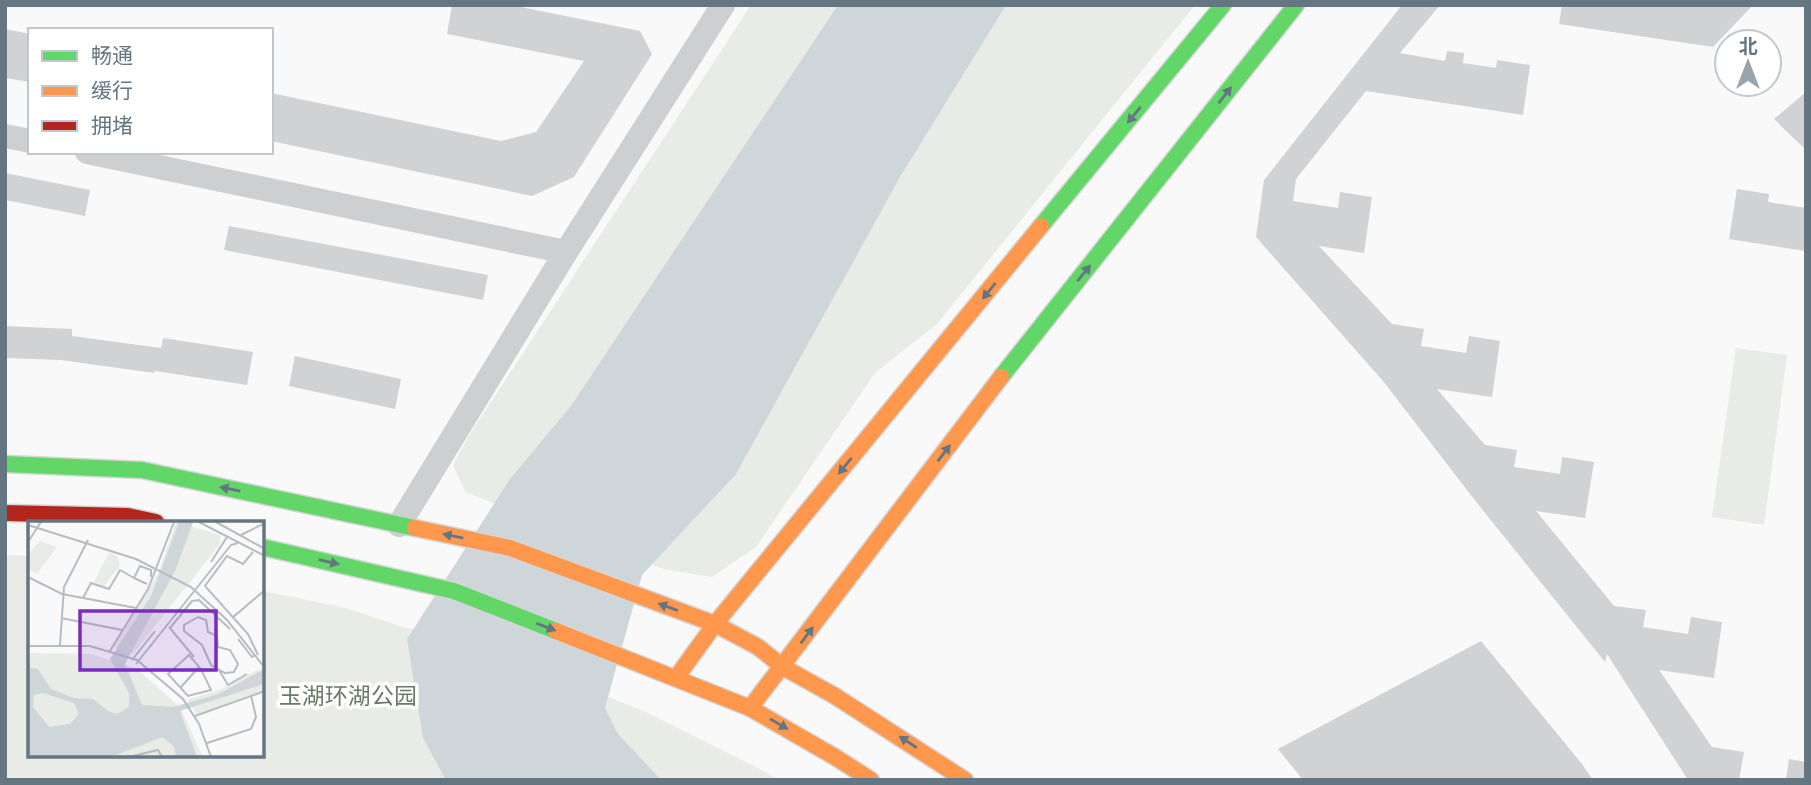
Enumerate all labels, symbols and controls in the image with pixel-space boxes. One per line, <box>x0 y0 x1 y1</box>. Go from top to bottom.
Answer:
legend <box>28 28 273 154</box>
north arrow <box>1713 28 1783 98</box>
text: 北 <box>1738 33 1758 59</box>
text: 畅通 <box>91 41 133 69</box>
text: 缓行 <box>91 76 133 104</box>
one-way arrow <box>1218 87 1233 105</box>
one-way arrow <box>1126 105 1141 123</box>
text: 拥堵 <box>91 111 133 139</box>
one-way arrow <box>1076 265 1091 283</box>
one-way arrow <box>982 282 997 299</box>
one-way arrow <box>937 444 951 462</box>
one-way arrow <box>838 458 853 475</box>
one-way arrow <box>219 483 241 494</box>
inset map <box>28 521 264 757</box>
one-way arrow <box>442 530 464 541</box>
one-way arrow <box>318 557 340 568</box>
one-way arrow <box>658 601 679 612</box>
one-way arrow <box>536 621 557 632</box>
one-way arrow <box>800 626 814 644</box>
park label: 玉湖环湖公园 <box>279 679 417 711</box>
one-way arrow <box>769 718 788 730</box>
one-way arrow <box>898 736 918 749</box>

